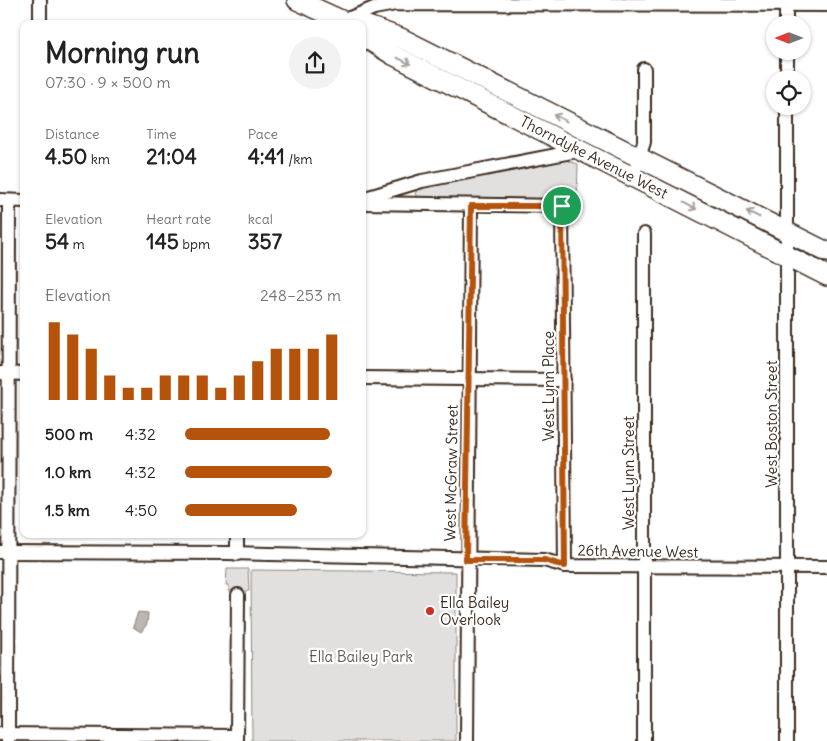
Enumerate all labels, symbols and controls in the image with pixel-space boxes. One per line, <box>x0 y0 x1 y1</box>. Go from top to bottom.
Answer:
north arrow <box>766 15 811 60</box>
map controls <box>766 15 811 115</box>
text: Morning run <box>45 35 200 71</box>
button: share <box>289 37 341 89</box>
one-way arrow <box>397 56 412 66</box>
button: locate <box>766 70 811 115</box>
text: 07:30 · 9 × 500 m <box>45 72 171 92</box>
street label: Thorndyke Avenue West <box>517 111 671 203</box>
one-way arrow <box>553 113 568 122</box>
text: Distance <box>45 125 100 143</box>
text: Time <box>146 125 177 143</box>
text: Pace <box>248 125 278 143</box>
text: 4.50 <box>45 143 87 170</box>
text: 21:04 <box>146 143 197 170</box>
text: 4:41 <box>248 143 285 170</box>
text: km <box>87 150 110 168</box>
text: /km <box>285 150 313 168</box>
pin <box>541 185 583 227</box>
icon: arrive <box>548 192 576 220</box>
one-way arrow <box>682 201 697 211</box>
one-way arrow <box>745 209 760 219</box>
text: Elevation <box>45 210 102 228</box>
text: Heart rate <box>146 210 211 228</box>
text: kcal <box>248 210 273 228</box>
text: 54 <box>45 228 69 255</box>
text: 145 <box>146 228 179 255</box>
text: 357 <box>248 228 282 255</box>
text: m <box>69 235 85 253</box>
text: bpm <box>179 235 210 253</box>
text: Elevation <box>45 285 111 305</box>
text: 248–253 m <box>260 285 341 305</box>
street label: West Lynn Place <box>539 331 558 441</box>
street label: West Boston Street <box>762 360 781 488</box>
street label: West McGraw Street <box>440 404 462 542</box>
street label: West Lynn Street <box>619 416 638 530</box>
text: 500 m <box>45 424 93 444</box>
text: 4:32 <box>125 424 156 444</box>
text: 1.0 km <box>45 462 91 482</box>
text: 4:32 <box>125 462 156 482</box>
text: 1.5 km <box>45 500 90 520</box>
text: 4:50 <box>125 500 158 520</box>
street label: 26th Avenue West <box>577 540 699 562</box>
place label: Ella Bailey Overlook <box>440 593 509 629</box>
marker: Ella Bailey Overlook <box>424 605 436 617</box>
park label: Ella Bailey Park <box>309 647 413 666</box>

